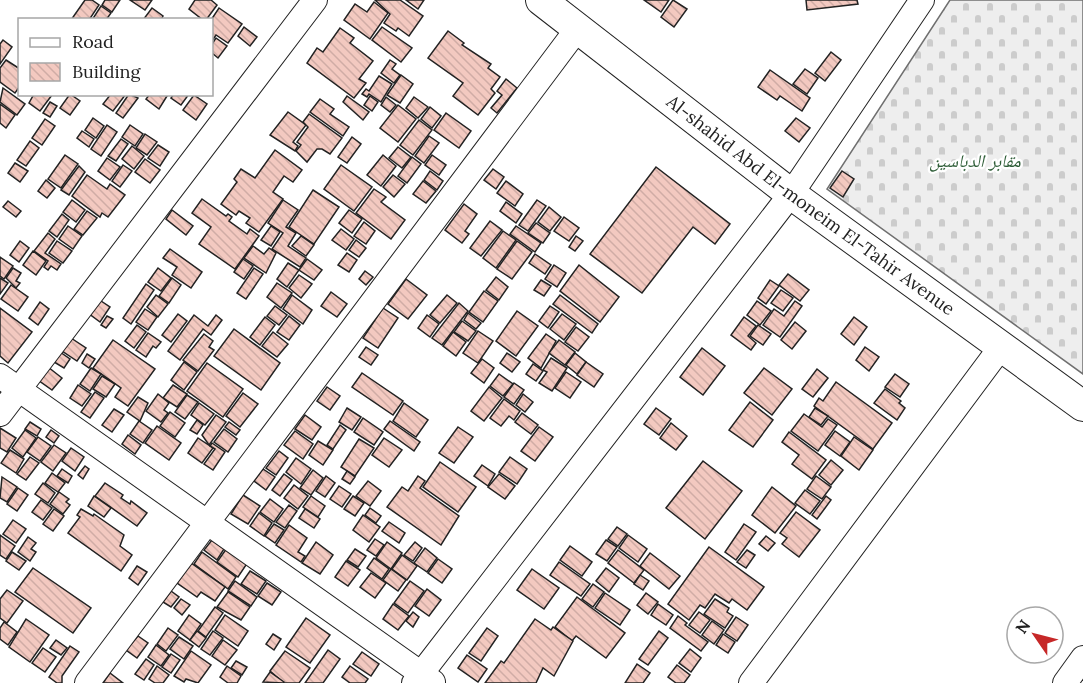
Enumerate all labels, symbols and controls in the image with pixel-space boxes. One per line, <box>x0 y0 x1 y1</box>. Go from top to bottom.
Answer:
legend <box>18 18 213 96</box>
text: Road <box>72 30 114 53</box>
text: Building <box>72 60 142 83</box>
street label: Al-shahid Abd El-moneim El-Tahir Avenue <box>661 89 960 320</box>
park label: مقابر الدباسين <box>929 149 1022 172</box>
north arrow <box>1005 605 1065 665</box>
text: N <box>1011 616 1034 637</box>

